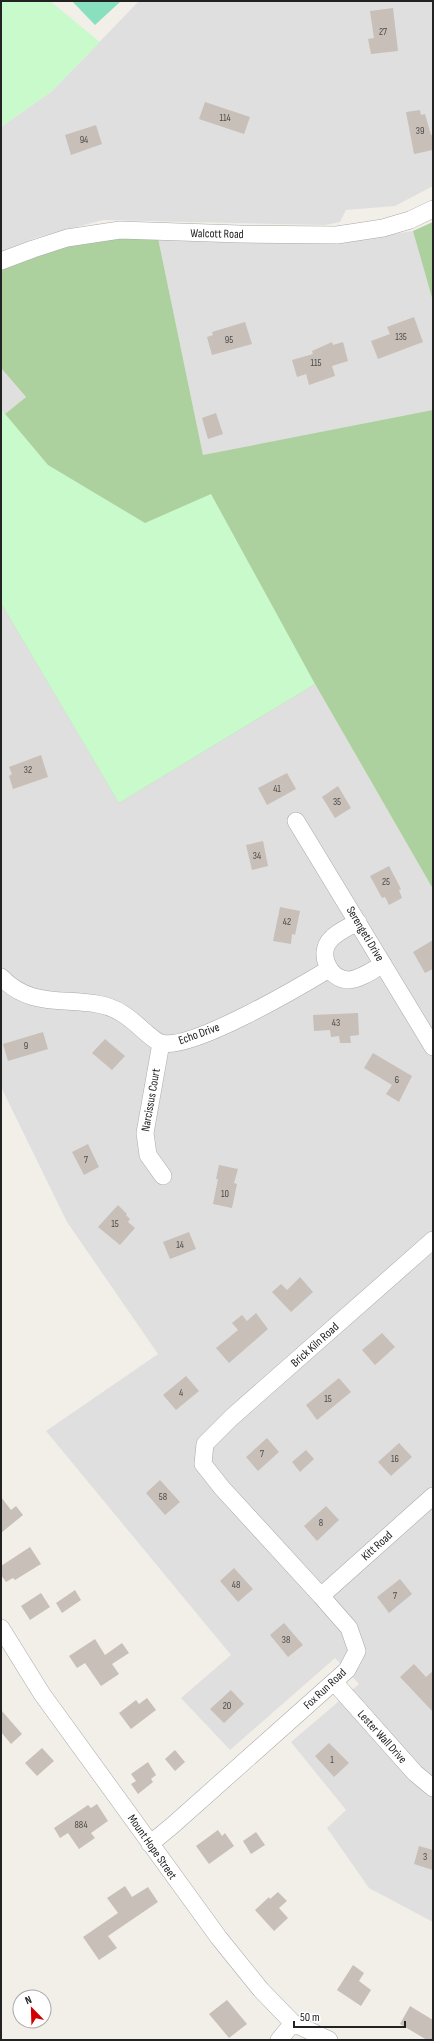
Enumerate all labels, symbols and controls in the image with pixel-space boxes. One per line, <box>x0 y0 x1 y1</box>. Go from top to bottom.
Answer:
house number: 27 <box>379 26 387 38</box>
house number: 114 <box>219 112 231 124</box>
house number: 39 <box>416 125 424 137</box>
house number: 94 <box>80 134 88 146</box>
street label: Walcott Road <box>190 226 244 242</box>
house number: 135 <box>395 331 407 343</box>
house number: 95 <box>225 334 233 346</box>
house number: 115 <box>310 357 322 369</box>
house number: 32 <box>24 764 32 776</box>
house number: 41 <box>273 783 281 795</box>
house number: 35 <box>333 796 341 808</box>
house number: 34 <box>253 850 261 862</box>
house number: 25 <box>382 876 390 888</box>
street label: Serengeti Drive <box>343 904 387 964</box>
house number: 42 <box>283 916 291 928</box>
house number: 43 <box>332 1017 340 1029</box>
street label: Echo Drive <box>176 1020 222 1048</box>
house number: 9 <box>24 1040 28 1052</box>
street label: Narcissus Court <box>138 1067 164 1133</box>
house number: 6 <box>395 1074 399 1086</box>
house number: 7 <box>84 1154 88 1166</box>
house number: 10 <box>221 1188 229 1200</box>
house number: 15 <box>111 1218 119 1230</box>
house number: 14 <box>176 1239 184 1251</box>
street label: Brick Kiln Road <box>288 1320 342 1370</box>
house number: 4 <box>179 1387 183 1399</box>
house number: 15 <box>324 1393 332 1405</box>
house number: 7 <box>260 1448 264 1460</box>
house number: 16 <box>391 1453 399 1465</box>
house number: 58 <box>159 1491 167 1503</box>
house number: 8 <box>319 1517 323 1529</box>
street label: Kitt Road <box>358 1528 396 1564</box>
house number: 48 <box>232 1579 240 1591</box>
house number: 7 <box>393 1590 397 1602</box>
house number: 38 <box>282 1634 290 1646</box>
street label: Fox Run Road <box>300 1665 350 1713</box>
house number: 20 <box>223 1700 231 1712</box>
street label: Lester Wall Drive <box>354 1707 410 1767</box>
house number: 1 <box>330 1754 334 1766</box>
street label: Mount Hope Street <box>124 1812 180 1883</box>
house number: 884 <box>74 1819 88 1831</box>
house number: 3 <box>423 1851 427 1863</box>
north arrow <box>12 1989 52 2029</box>
text: N <box>23 1993 34 2007</box>
scale bar <box>294 2003 405 2029</box>
text: 50 m <box>300 2010 320 2025</box>

